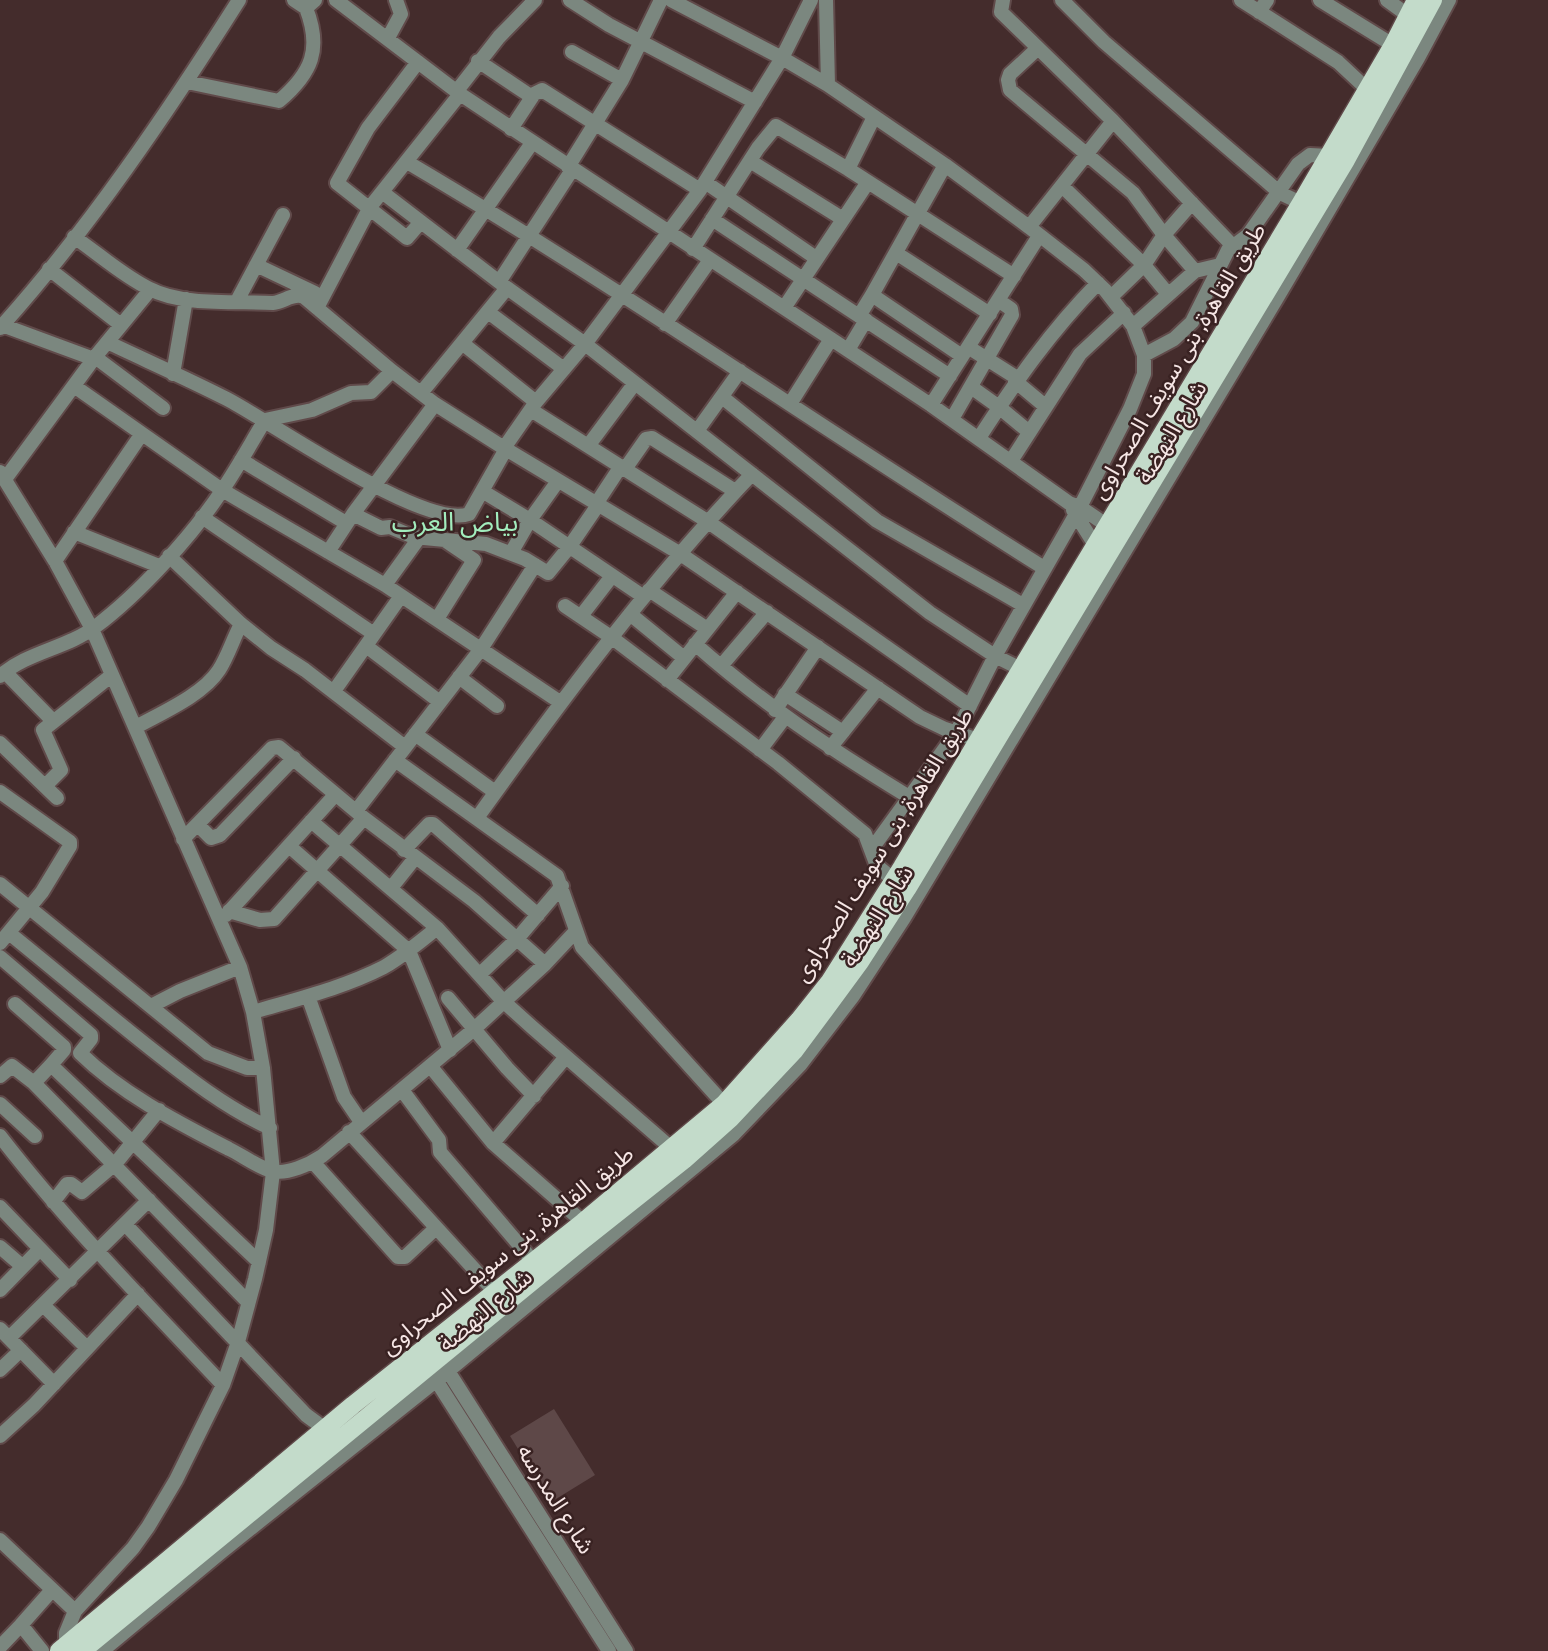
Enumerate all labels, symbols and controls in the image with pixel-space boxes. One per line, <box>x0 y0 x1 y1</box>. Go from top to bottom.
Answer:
street label: طريق القاهرة, بنى سويف الصحراوى <box>1084 218 1272 504</box>
street label: شارع النهضة <box>1130 376 1215 490</box>
district label: بياض العرب <box>392 506 518 538</box>
street label: طريق القاهرة, بنى سويف الصحراوى <box>787 703 979 987</box>
street label: شارع النهضة <box>835 860 922 973</box>
street label: طريق القاهرة, بنى سويف الصحراوى <box>375 1139 639 1361</box>
street label: شارع النهضة <box>432 1263 540 1360</box>
street label: شارع المدرسه <box>509 1439 601 1561</box>

